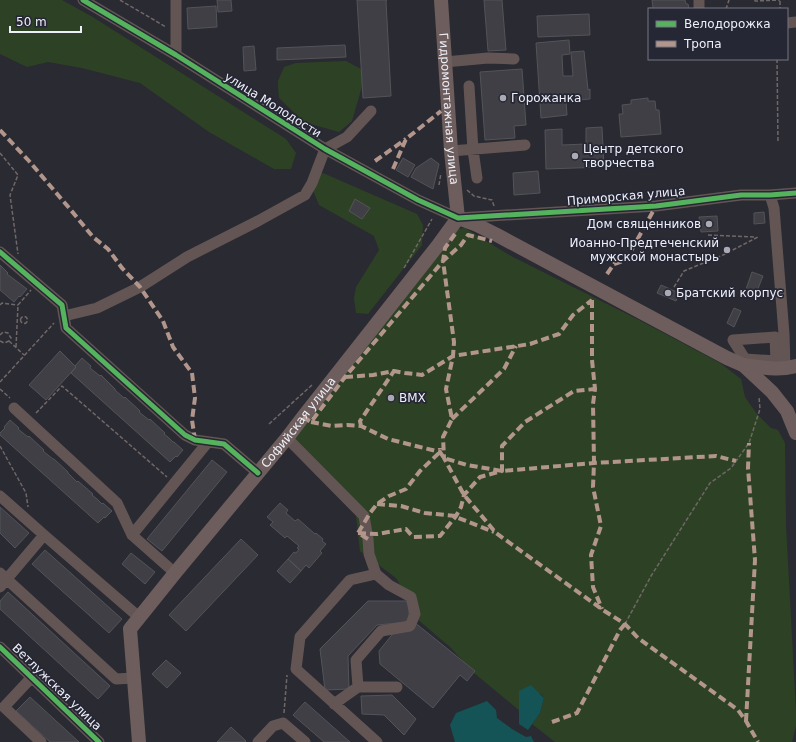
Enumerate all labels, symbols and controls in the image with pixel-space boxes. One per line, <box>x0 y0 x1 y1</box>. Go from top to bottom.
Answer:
scale bar <box>10 8 81 34</box>
legend <box>648 8 788 60</box>
text: 50 m <box>16 15 47 29</box>
text: Велодорожка <box>684 17 771 31</box>
street label: Гидромонтажная улица <box>436 32 461 185</box>
text: Тропа <box>683 37 722 51</box>
street label: улица Молодости <box>222 69 324 141</box>
place label: Горожанка <box>511 91 581 105</box>
marker: Горожанка <box>498 93 508 103</box>
place label: Центр детского творчества <box>583 142 683 170</box>
marker: Центр детского творчества <box>570 151 580 161</box>
street label: Приморская улица <box>566 184 686 208</box>
place label: Дом священников <box>587 217 701 231</box>
marker: Дом священников <box>704 219 714 229</box>
place label: Иоанно-Предтеченский мужской монастырь <box>570 236 719 264</box>
marker: Иоанно-Предтеченский мужской монастырь <box>722 245 732 255</box>
place label: Братский корпус <box>676 286 783 300</box>
marker: Братский корпус <box>663 288 673 298</box>
street label: Софийская улица <box>258 374 339 471</box>
place label: BMX <box>399 391 426 405</box>
marker: BMX <box>386 393 396 403</box>
street label: Ветлужская улица <box>10 641 104 733</box>

